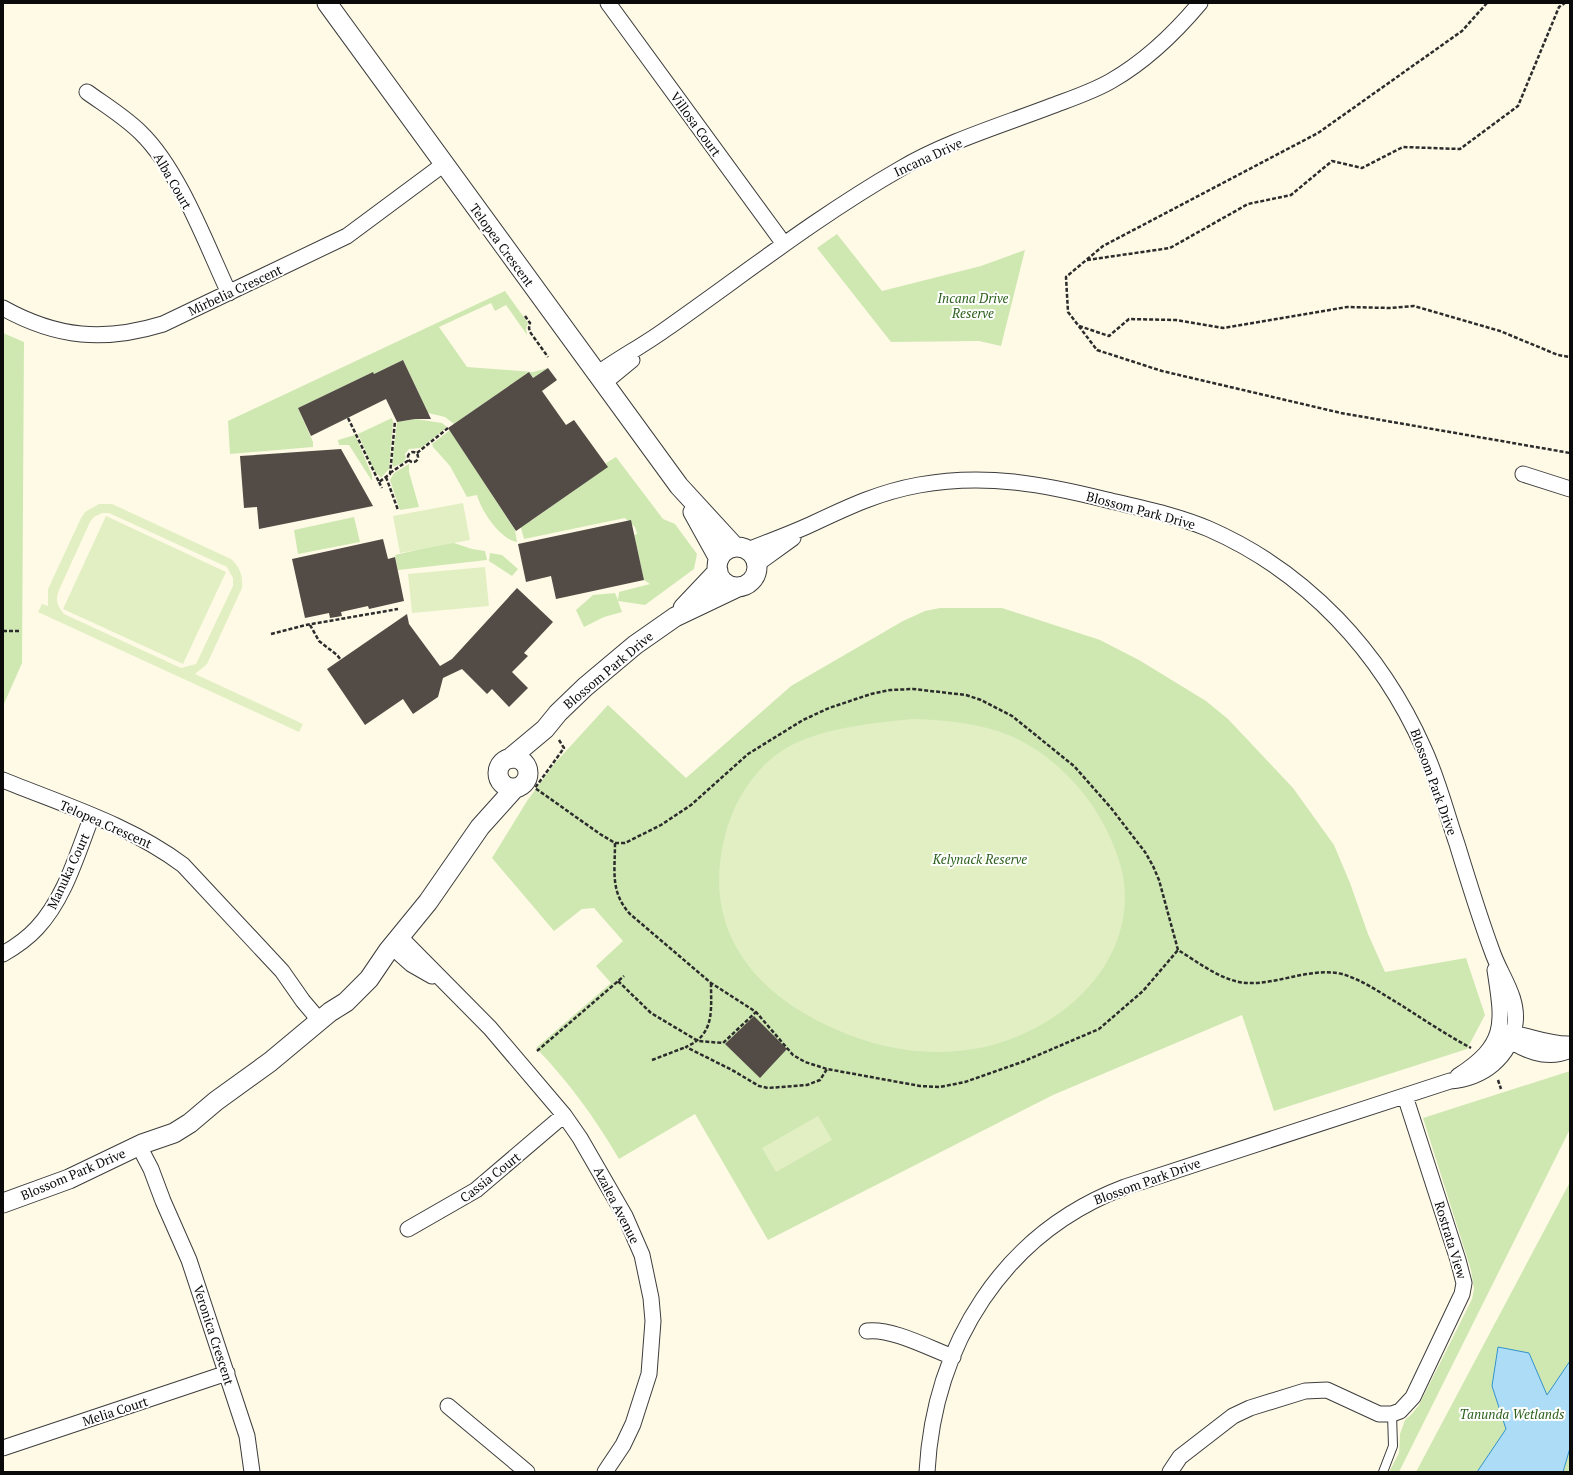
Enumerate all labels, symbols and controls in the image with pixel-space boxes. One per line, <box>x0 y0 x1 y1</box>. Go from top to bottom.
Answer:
street label: Villosa Court <box>666 88 726 160</box>
street label: Incana Drive <box>891 133 965 181</box>
street label: Alba Court <box>150 150 196 213</box>
street label: Telopea Crescent <box>466 200 538 290</box>
street label: Mirbelia Crescent <box>185 260 285 320</box>
park label: Incana Drive Reserve <box>937 289 1009 322</box>
street label: Blossom Park Drive <box>1085 487 1197 533</box>
street label: Blossom Park Drive <box>559 627 657 713</box>
street label: Blossom Park Drive <box>1406 726 1462 838</box>
street label: Telopea Crescent <box>57 796 155 852</box>
street label: Manuka Court <box>43 830 94 912</box>
park label: Kelynack Reserve <box>932 850 1027 868</box>
street label: Blossom Park Drive <box>18 1144 128 1204</box>
street label: Cassia Court <box>456 1148 524 1206</box>
street label: Blossom Park Drive <box>1091 1153 1203 1209</box>
street label: Azalea Avenue <box>590 1163 644 1247</box>
street label: Rostrata View <box>1431 1199 1471 1281</box>
street label: Veronica Crescent <box>189 1283 239 1388</box>
street label: Melia Court <box>80 1392 150 1430</box>
park label: Tanunda Wetlands <box>1460 1405 1565 1423</box>

